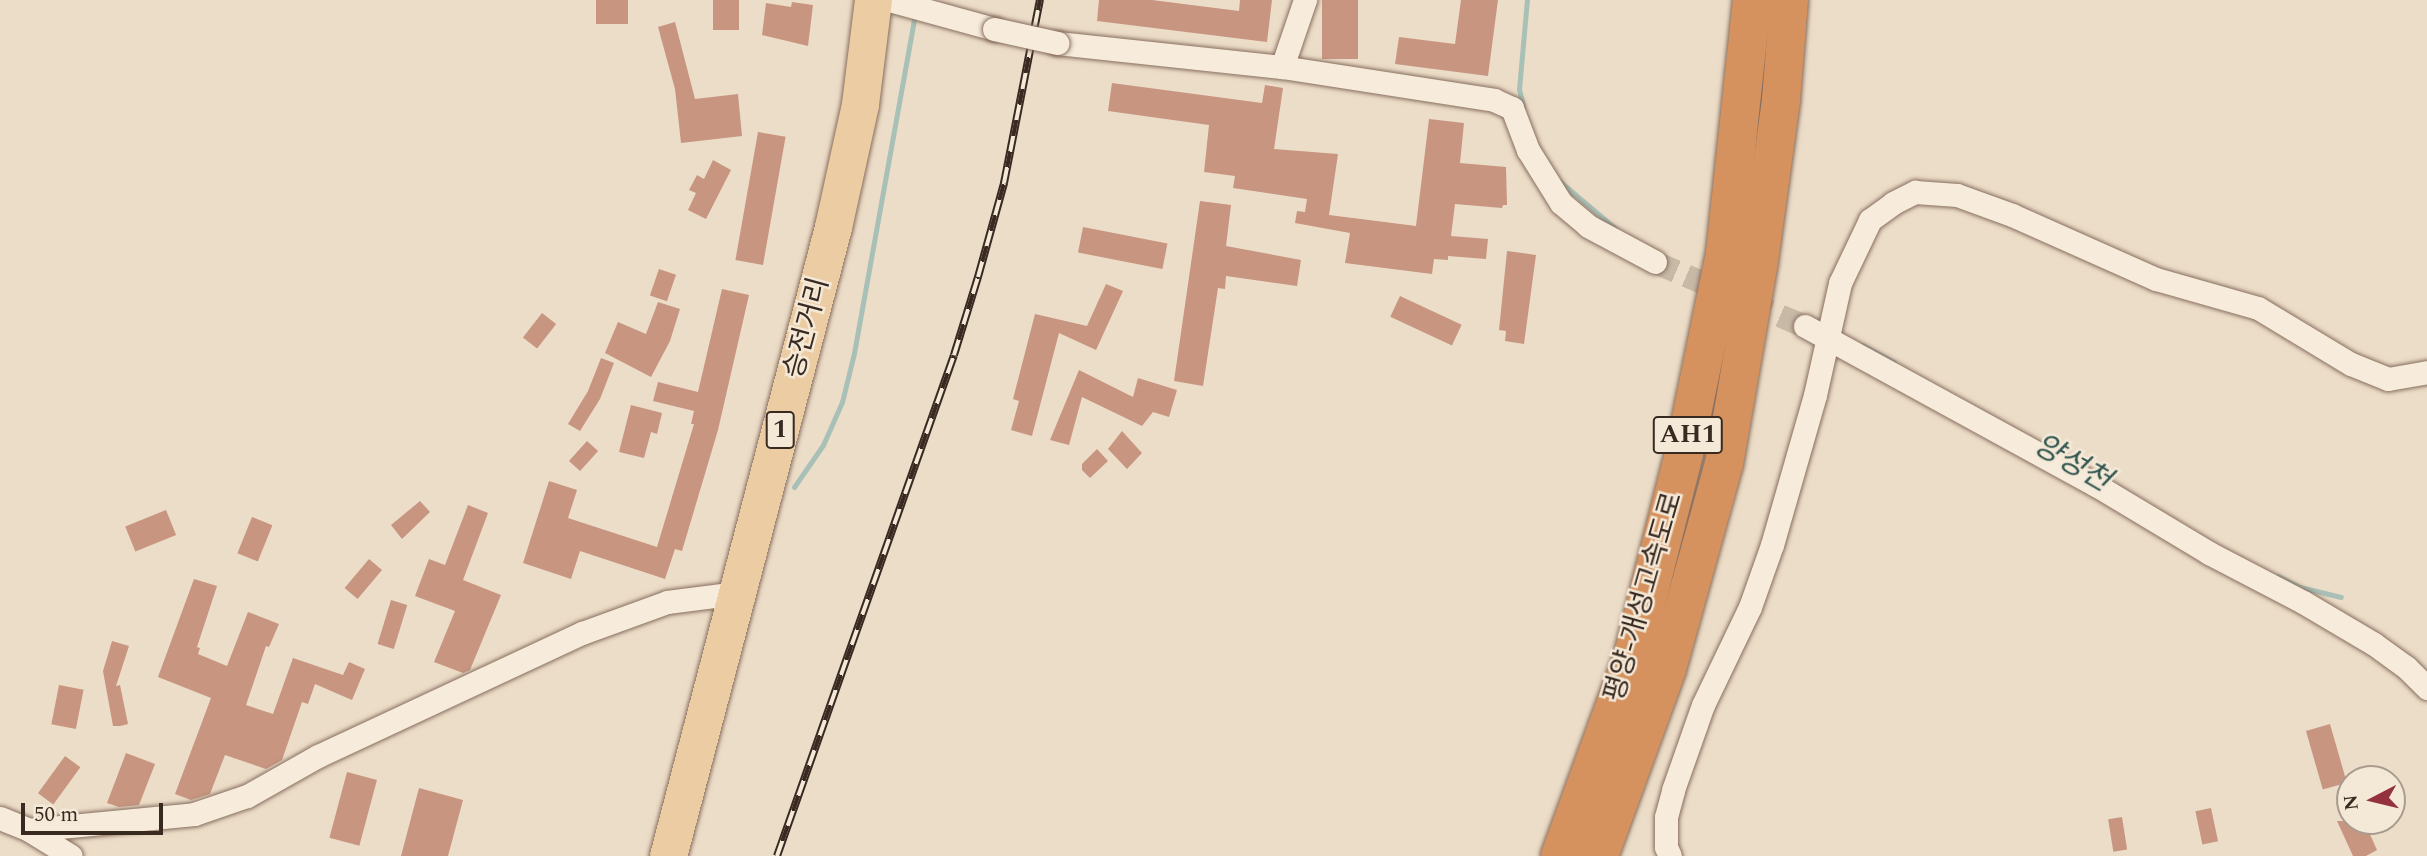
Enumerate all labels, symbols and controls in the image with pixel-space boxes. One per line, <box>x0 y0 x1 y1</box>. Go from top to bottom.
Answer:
street label: 승전거리 <box>777 274 837 382</box>
road number: 1 <box>764 408 796 452</box>
road number: AH1 <box>1651 412 1725 458</box>
water label: 양성천 <box>2027 427 2117 499</box>
street label: 평양-개성고속도로 <box>1598 488 1690 706</box>
north arrow <box>2336 765 2406 835</box>
scale bar <box>24 790 166 834</box>
text: N <box>2336 793 2367 812</box>
text: 50 m <box>34 799 78 831</box>

